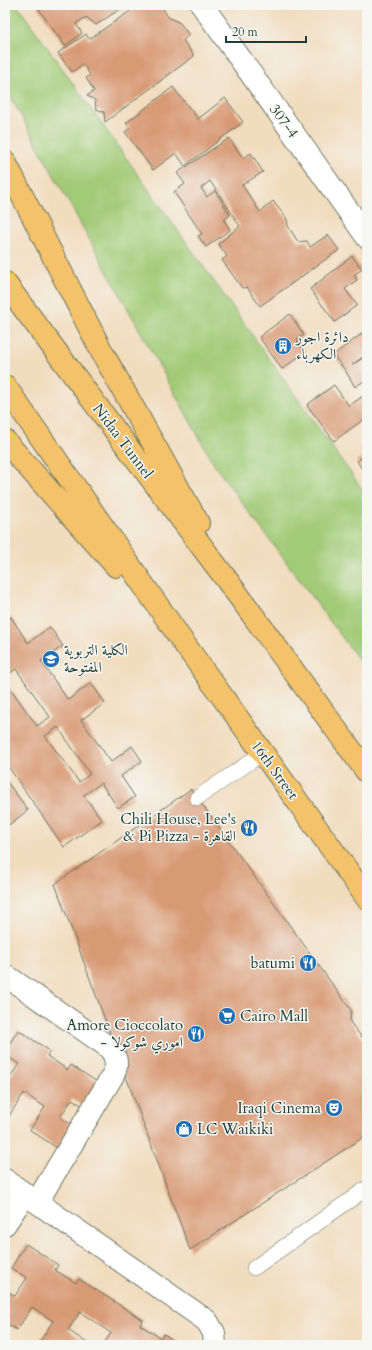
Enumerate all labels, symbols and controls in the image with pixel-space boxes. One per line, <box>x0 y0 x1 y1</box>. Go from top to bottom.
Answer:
scale bar <box>226 18 306 44</box>
text: 20 m <box>232 24 259 40</box>
street label: 307-4 <box>265 100 303 142</box>
place label: دائرة اجور الكهرباء <box>294 327 349 364</box>
building icon: دائرة اجور الكهرباء <box>273 336 293 356</box>
street label: Nidaa Tunnel <box>88 399 158 483</box>
place label: الكلية التربوية المفتوحة <box>64 640 128 677</box>
school or university icon: الكلية التربوية المفتوحة <box>41 649 61 669</box>
street label: 16th Street <box>247 736 303 804</box>
place label: Chili House, Lee's & Pi Pizza - القاهرة <box>120 809 236 846</box>
restaurant icon: Chili House, Lee's & Pi Pizza - القاهرة <box>239 818 259 838</box>
place label: batumi <box>251 953 295 973</box>
restaurant icon: batumi <box>298 953 318 973</box>
supermarket icon: Cairo Mall <box>217 1006 237 1026</box>
place label: Cairo Mall <box>240 1006 308 1026</box>
place label: Amore Cioccolato - اموري شوكولا <box>66 1015 183 1054</box>
restaurant icon: Amore Cioccolato - اموري شوكولا <box>186 1024 206 1044</box>
place label: Iraqi Cinema <box>237 1098 322 1118</box>
theatre icon: Iraqi Cinema <box>324 1098 344 1118</box>
shop icon: LC Waikiki <box>174 1119 194 1139</box>
place label: LC Waikiki <box>197 1119 273 1139</box>

